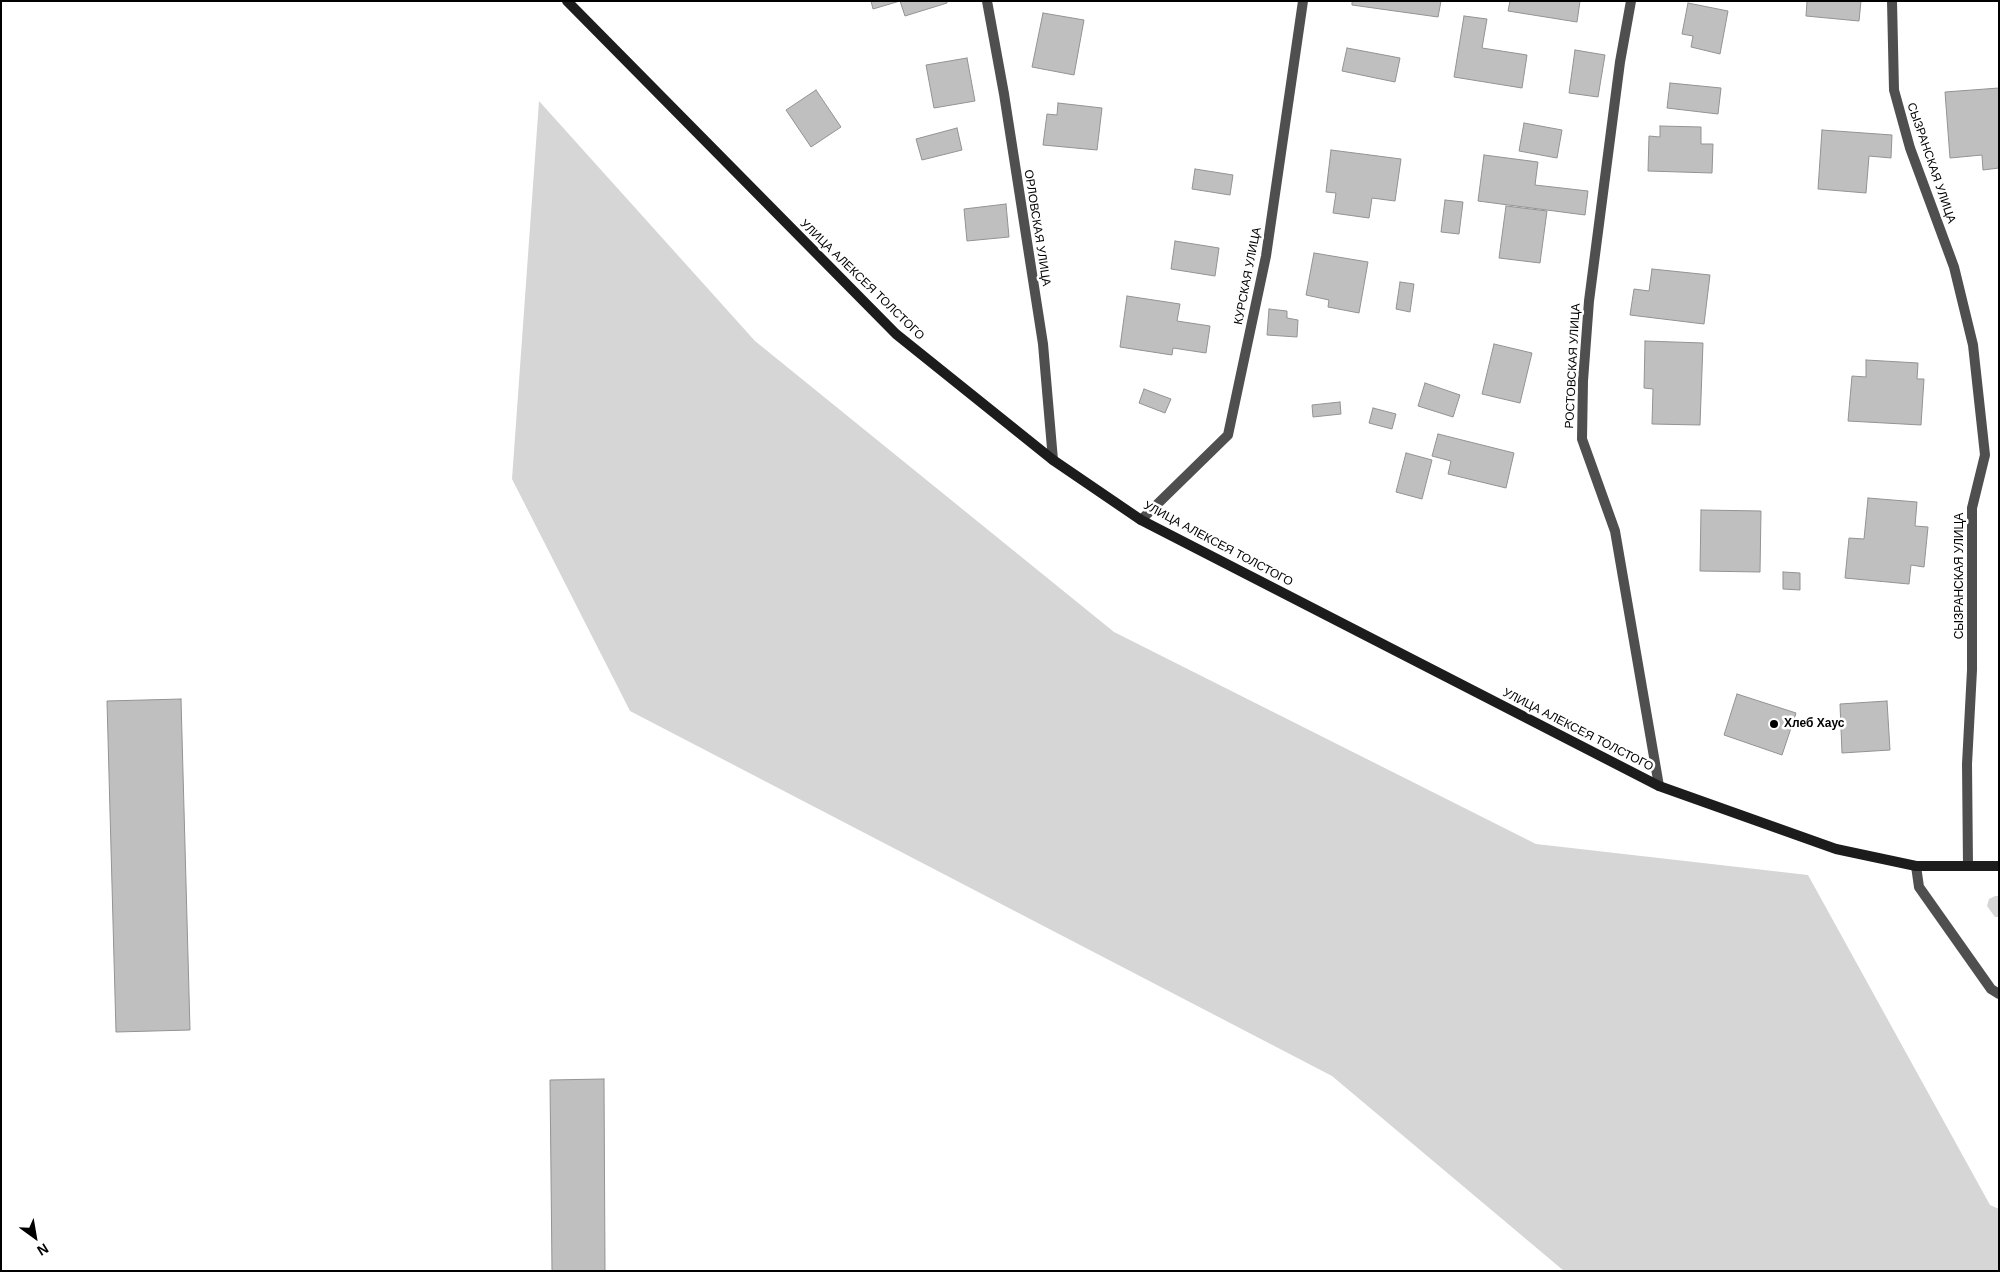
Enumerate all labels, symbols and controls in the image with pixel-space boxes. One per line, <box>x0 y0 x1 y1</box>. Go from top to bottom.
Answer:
street label: СЫЗРАНСКАЯ УЛИЦА <box>1904 101 1958 225</box>
street label: ОРЛОВСКАЯ УЛИЦА <box>1021 169 1053 287</box>
street label: УЛИЦА АЛЕКСЕЯ ТОЛСТОГО <box>797 217 927 343</box>
street label: КУРСКАЯ УЛИЦА <box>1231 226 1265 326</box>
street label: РОСТОВСКАЯ УЛИЦА <box>1563 303 1583 429</box>
street label: УЛИЦА АЛЕКСЕЯ ТОЛСТОГО <box>1141 498 1295 590</box>
street label: СЫЗРАНСКАЯ УЛИЦА <box>1953 513 1967 639</box>
street label: УЛИЦА АЛЕКСЕЯ ТОЛСТОГО <box>1500 686 1656 774</box>
place label: Хлеб Хаус <box>1784 717 1844 731</box>
marker: Хлеб Хаус <box>1768 718 1780 730</box>
north arrow <box>10 1212 60 1262</box>
text: N <box>34 1240 51 1259</box>

